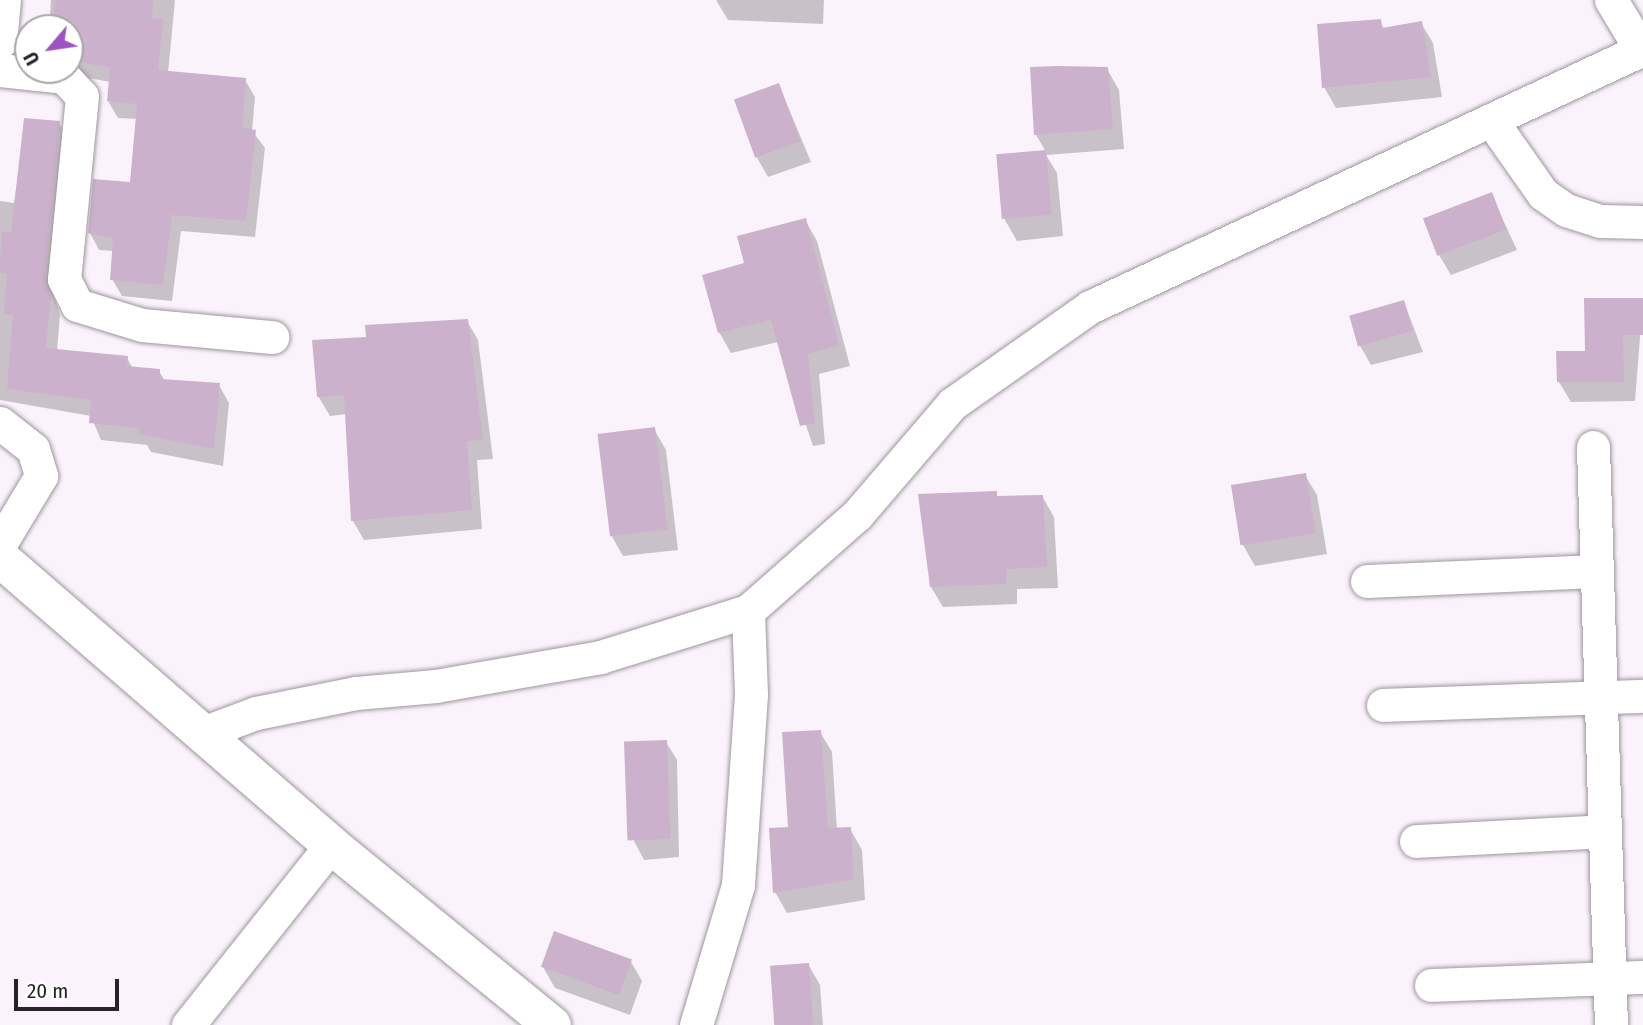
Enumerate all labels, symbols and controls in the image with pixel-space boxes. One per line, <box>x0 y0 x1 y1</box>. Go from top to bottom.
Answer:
north arrow <box>14 14 84 84</box>
text: U <box>19 48 45 69</box>
scale bar <box>18 965 122 1009</box>
text: 20 m <box>27 978 68 1004</box>

